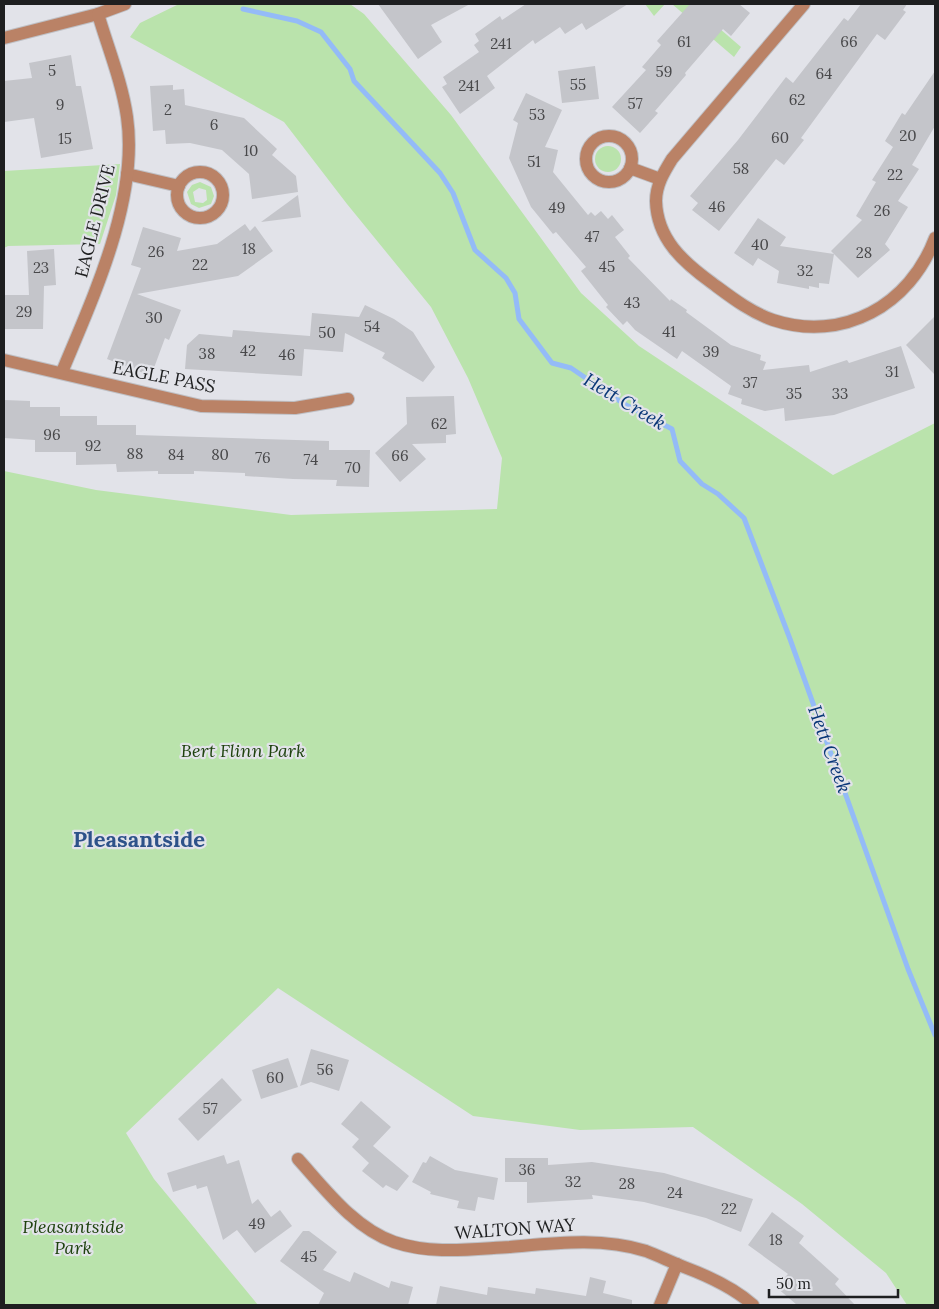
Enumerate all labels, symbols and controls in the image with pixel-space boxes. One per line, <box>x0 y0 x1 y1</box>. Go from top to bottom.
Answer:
house number: 61 <box>677 32 691 51</box>
house number: 66 <box>840 32 858 51</box>
house number: 241 <box>490 34 512 53</box>
house number: 5 <box>48 61 56 80</box>
house number: 59 <box>656 62 672 81</box>
house number: 64 <box>816 64 832 83</box>
house number: 55 <box>570 75 586 94</box>
house number: 241 <box>458 76 480 95</box>
house number: 62 <box>789 90 805 109</box>
house number: 57 <box>627 94 643 113</box>
house number: 9 <box>56 95 64 114</box>
house number: 2 <box>164 100 172 119</box>
house number: 53 <box>529 105 545 124</box>
house number: 6 <box>210 115 218 134</box>
house number: 20 <box>899 126 917 145</box>
house number: 60 <box>771 128 789 147</box>
house number: 15 <box>58 129 72 148</box>
house number: 10 <box>244 141 258 160</box>
house number: 51 <box>527 152 541 171</box>
house number: 58 <box>733 159 749 178</box>
street label: EAGLE DRIVE <box>69 162 120 280</box>
house number: 22 <box>887 165 903 184</box>
house number: 46 <box>709 197 725 216</box>
house number: 49 <box>549 198 565 217</box>
house number: 26 <box>874 201 890 220</box>
house number: 47 <box>584 227 600 246</box>
house number: 40 <box>751 235 769 254</box>
house number: 18 <box>242 239 256 258</box>
house number: 26 <box>148 242 164 261</box>
house number: 28 <box>856 243 872 262</box>
house number: 22 <box>192 255 208 274</box>
house number: 45 <box>599 257 615 276</box>
house number: 23 <box>33 258 49 277</box>
house number: 32 <box>797 261 813 280</box>
house number: 43 <box>624 293 640 312</box>
house number: 29 <box>16 302 32 321</box>
house number: 30 <box>145 308 163 327</box>
house number: 54 <box>364 317 380 336</box>
house number: 41 <box>662 322 676 341</box>
house number: 50 <box>318 323 336 342</box>
house number: 42 <box>240 341 256 360</box>
house number: 39 <box>702 342 720 361</box>
house number: 38 <box>199 344 215 363</box>
house number: 46 <box>279 345 295 364</box>
street label: EAGLE PASS <box>111 355 218 398</box>
house number: 31 <box>885 362 899 381</box>
water label: Hett Creek <box>580 367 671 435</box>
house number: 37 <box>743 373 758 392</box>
house number: 35 <box>786 384 802 403</box>
house number: 33 <box>832 384 848 403</box>
house number: 62 <box>431 414 447 433</box>
house number: 96 <box>43 425 61 444</box>
house number: 92 <box>85 436 101 455</box>
house number: 88 <box>127 444 143 463</box>
house number: 84 <box>168 445 184 464</box>
house number: 80 <box>211 445 229 464</box>
house number: 66 <box>391 446 409 465</box>
house number: 76 <box>255 448 271 467</box>
house number: 74 <box>304 450 318 469</box>
house number: 70 <box>345 458 361 477</box>
water label: Hett Creek <box>803 702 857 796</box>
park label: Bert Flinn Park <box>181 739 305 762</box>
district label: Pleasantside <box>73 825 205 853</box>
house number: 56 <box>317 1060 333 1079</box>
house number: 60 <box>266 1068 284 1087</box>
house number: 57 <box>202 1099 218 1118</box>
house number: 36 <box>518 1160 536 1179</box>
house number: 32 <box>565 1172 581 1191</box>
house number: 28 <box>619 1174 635 1193</box>
house number: 24 <box>667 1183 683 1202</box>
house number: 22 <box>721 1199 737 1218</box>
street label: WALTON WAY <box>454 1213 577 1244</box>
house number: 49 <box>249 1214 265 1233</box>
park label: Pleasantside Park <box>22 1215 124 1259</box>
house number: 18 <box>769 1230 783 1249</box>
house number: 45 <box>301 1247 317 1266</box>
scale bar <box>769 1266 898 1298</box>
text: 50 m <box>776 1274 811 1293</box>

